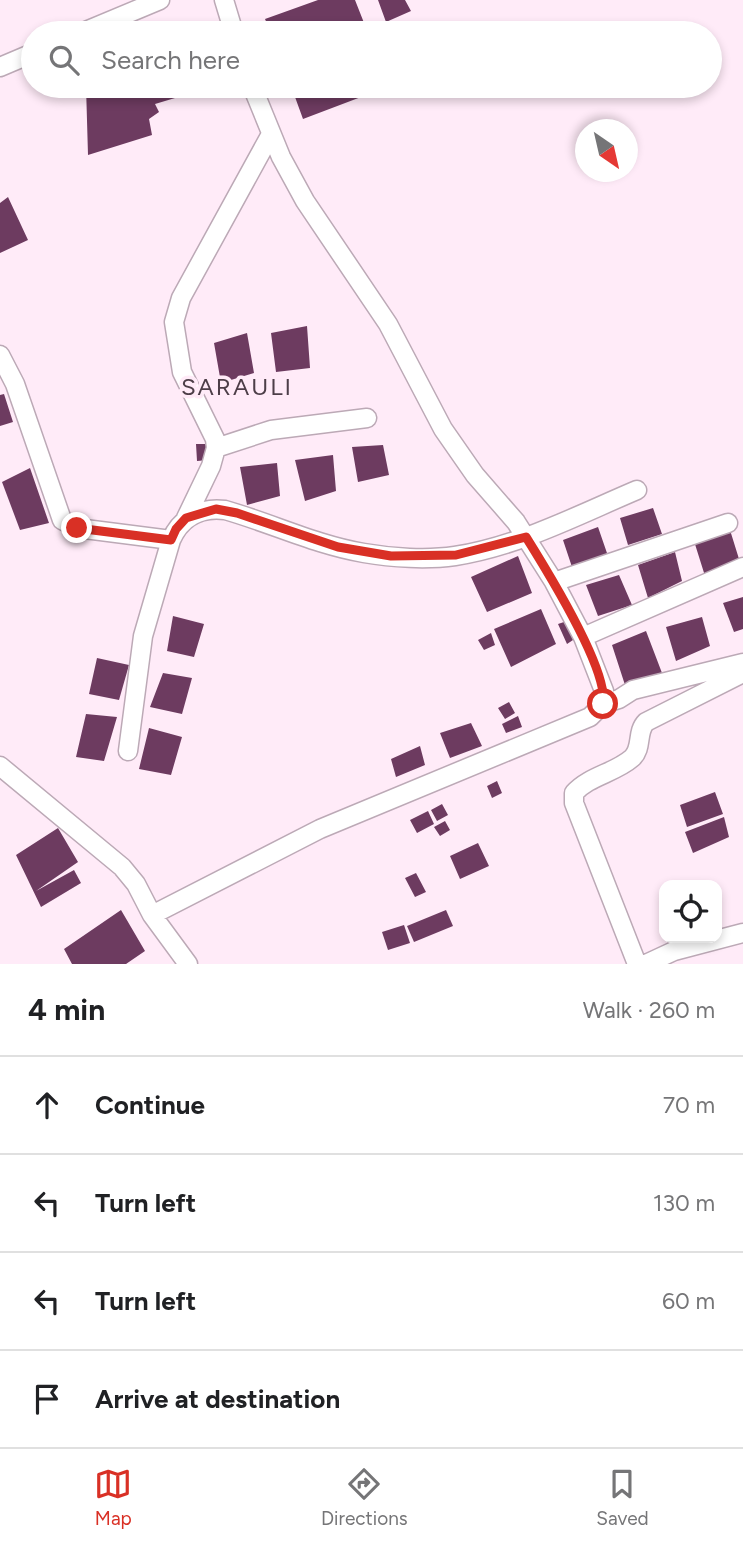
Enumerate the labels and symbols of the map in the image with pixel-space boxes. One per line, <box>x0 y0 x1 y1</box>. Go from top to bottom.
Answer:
north arrow <box>575 119 638 182</box>
district label: SARAULI <box>181 372 293 401</box>
route end <box>61 512 92 543</box>
route start <box>587 688 618 719</box>

